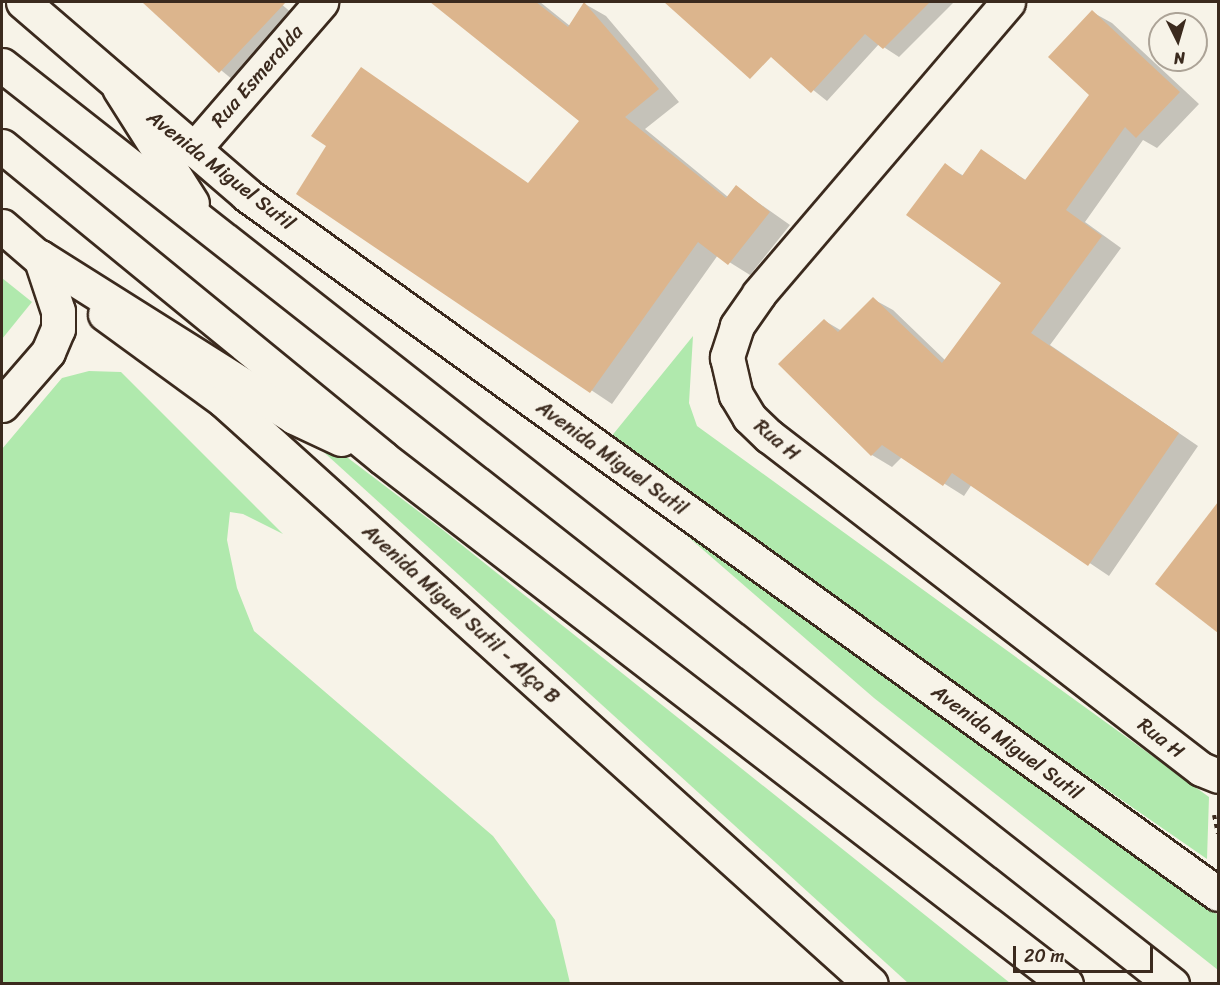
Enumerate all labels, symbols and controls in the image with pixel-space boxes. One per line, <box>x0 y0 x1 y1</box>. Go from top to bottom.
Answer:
north arrow <box>1148 12 1208 72</box>
street label: Rua Esmeralda <box>206 20 308 132</box>
text: N <box>1173 44 1186 73</box>
street label: Avenida Miguel Sutil <box>142 105 300 235</box>
street label: Avenida Miguel Sutil <box>532 395 692 521</box>
street label: Rua H <box>749 414 805 466</box>
street label: Avenida Miguel Sutil - Alça B <box>357 519 565 709</box>
street label: Avenida Miguel Sutil <box>927 679 1087 805</box>
street label: Rua H <box>1133 712 1189 764</box>
scale bar <box>1016 934 1156 972</box>
text: 20 m <box>1024 940 1064 972</box>

